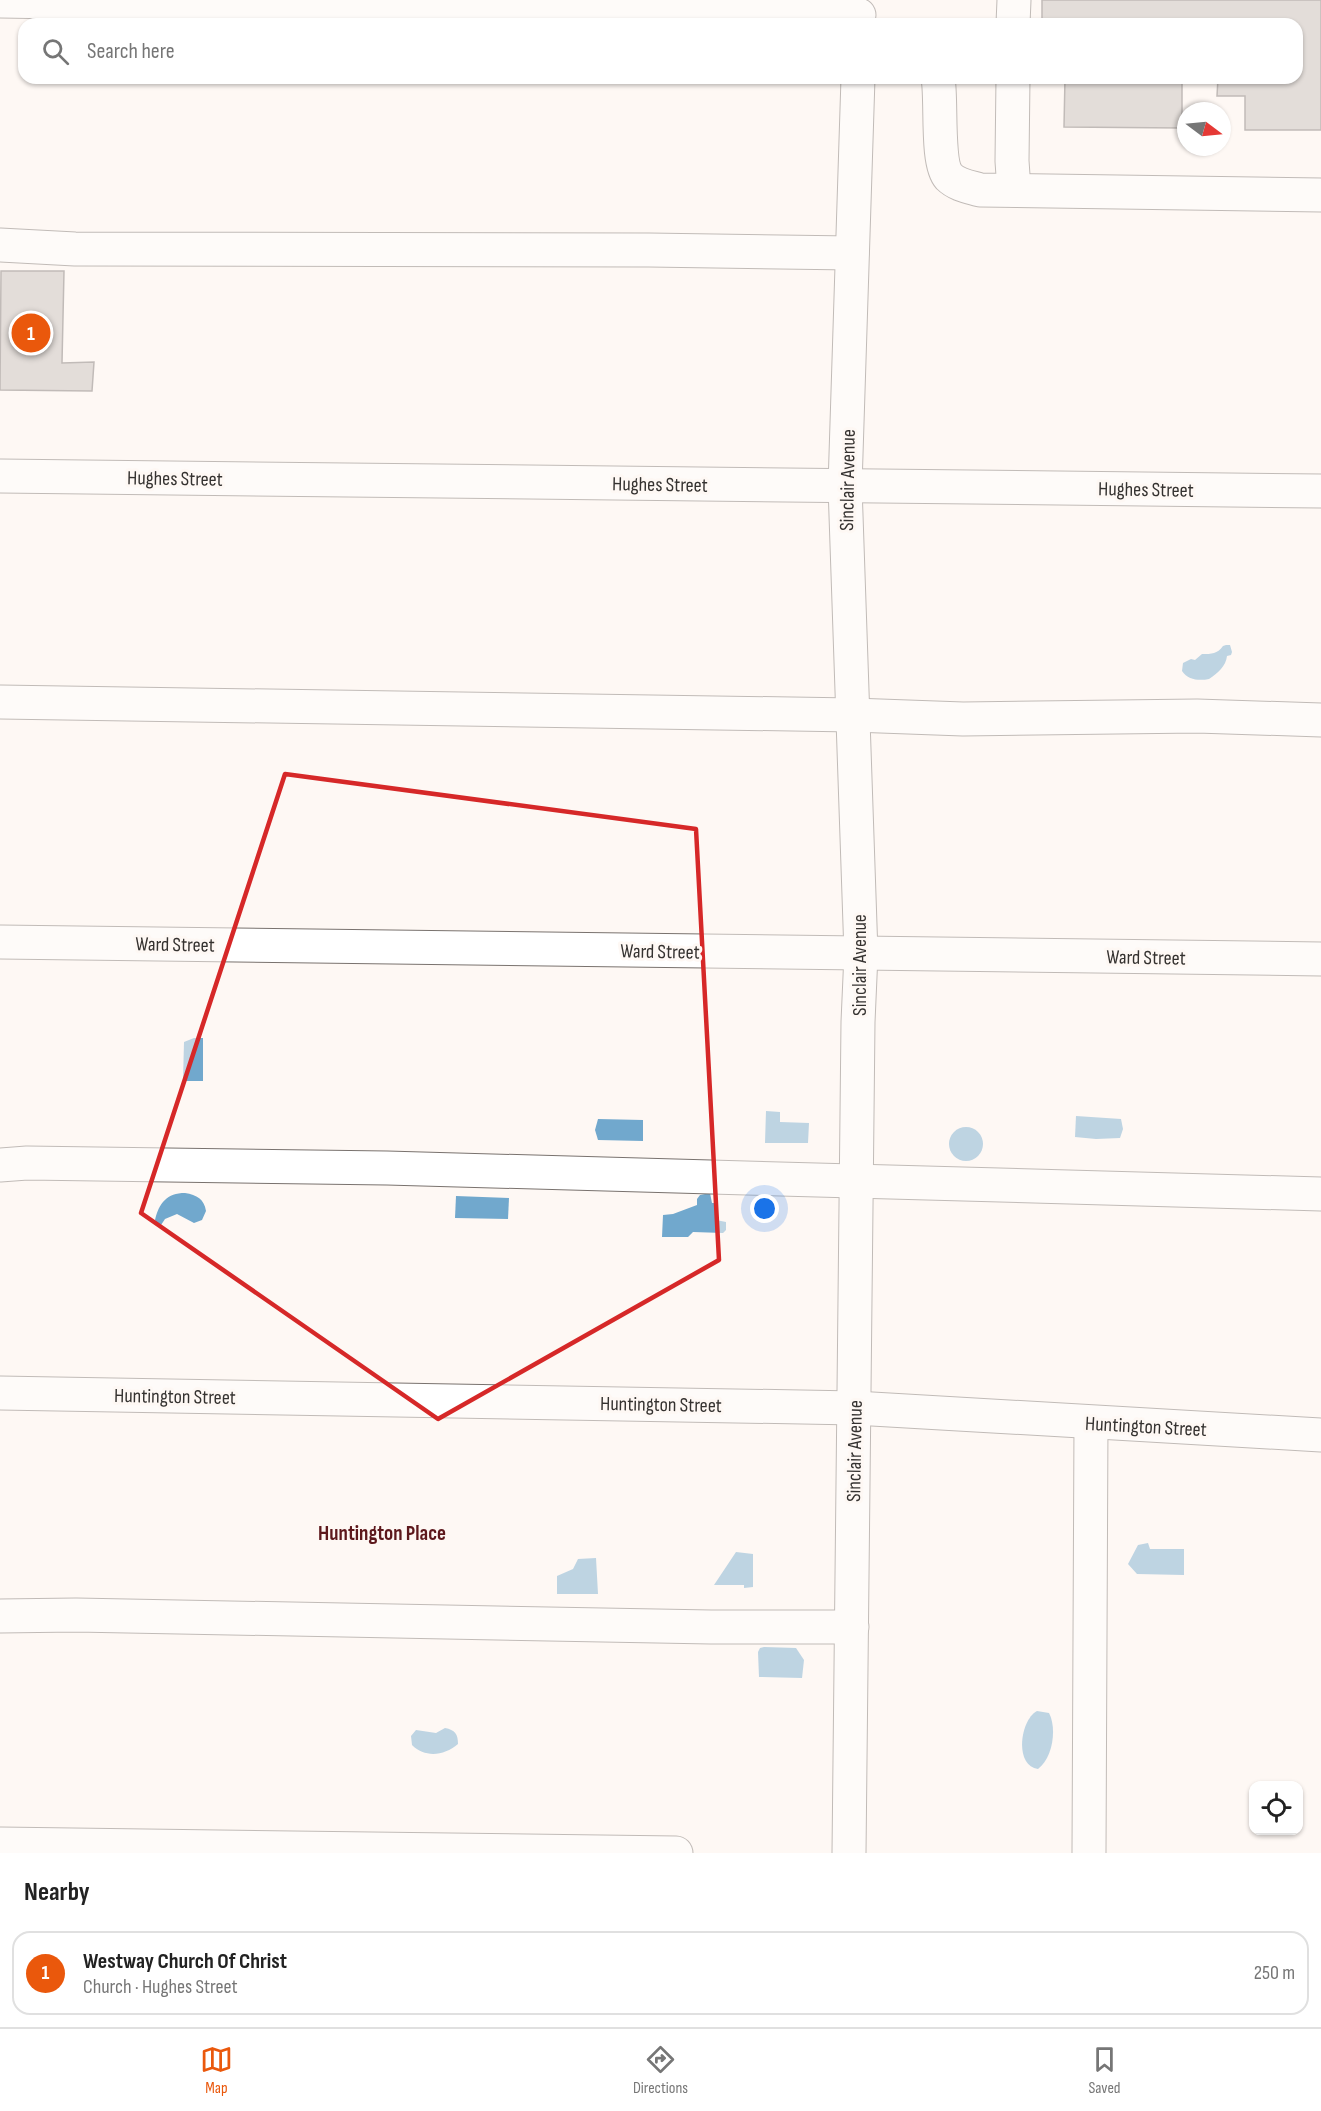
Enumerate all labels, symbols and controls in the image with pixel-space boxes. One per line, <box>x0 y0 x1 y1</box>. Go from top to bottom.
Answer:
search box <box>18 18 1303 84</box>
icon: search <box>39 35 72 68</box>
text: Search here <box>87 38 174 65</box>
north arrow <box>1177 102 1231 156</box>
pin: 1 <box>12 310 51 356</box>
street label: Sinclair Avenue <box>835 429 861 531</box>
street label: Hughes Street <box>127 466 223 492</box>
street label: Hughes Street <box>612 472 708 498</box>
street label: Hughes Street <box>1098 477 1194 503</box>
street label: Sinclair Avenue <box>848 914 872 1016</box>
street label: Ward Street <box>135 932 215 958</box>
street label: Ward Street <box>620 939 700 965</box>
street label: Ward Street <box>1106 945 1186 971</box>
your location <box>750 1194 779 1223</box>
street label: Huntington Street <box>114 1384 236 1410</box>
street label: Huntington Street <box>600 1392 722 1418</box>
street label: Sinclair Avenue <box>842 1400 868 1502</box>
street label: Huntington Street <box>1085 1412 1207 1442</box>
district label: Huntington Place <box>318 1521 446 1546</box>
map controls <box>1249 1781 1303 1835</box>
button: locate <box>1249 1781 1303 1835</box>
text: Nearby <box>24 1877 90 1908</box>
text: Westway Church Of Christ <box>83 1948 287 1975</box>
text: 1 <box>42 1961 49 1985</box>
text: 250 m <box>1254 1961 1295 1985</box>
text: Church · Hughes Street <box>83 1975 238 1999</box>
tab: Map <box>200 2043 233 2098</box>
tab: Directions <box>633 2043 688 2098</box>
tab: Saved <box>1088 2043 1121 2098</box>

